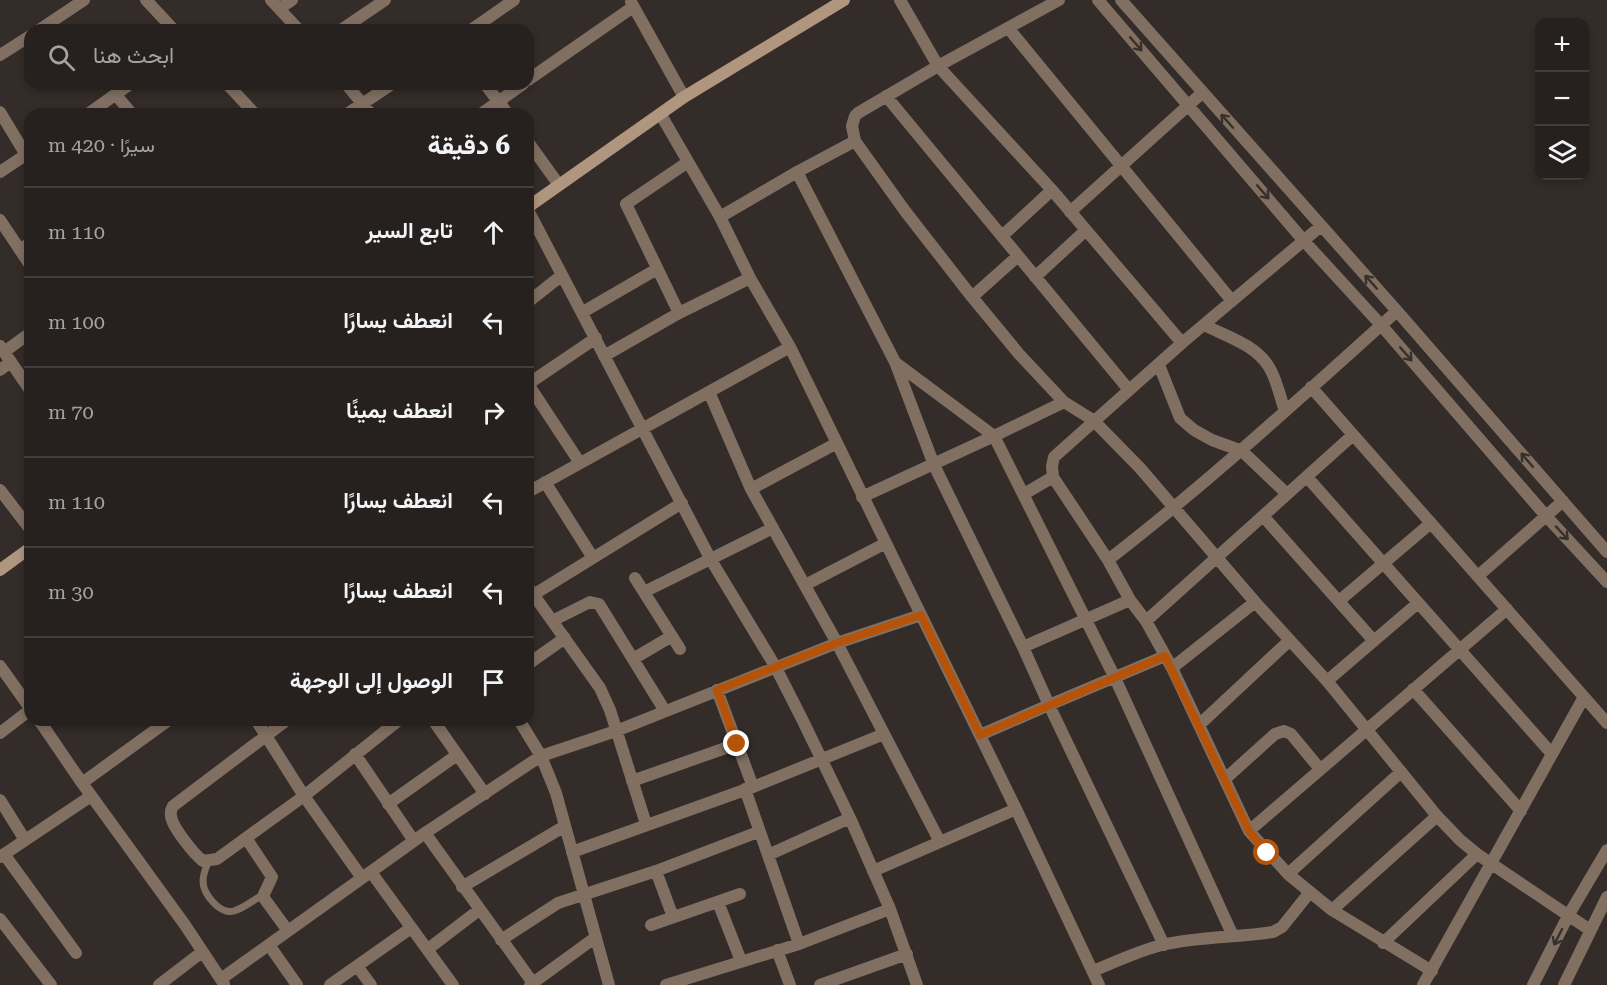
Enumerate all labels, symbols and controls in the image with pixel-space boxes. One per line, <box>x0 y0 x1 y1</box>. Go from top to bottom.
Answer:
map controls <box>1535 18 1589 180</box>
button: + <box>1535 18 1589 72</box>
search box <box>24 24 534 90</box>
one-way arrow <box>1129 36 1143 51</box>
icon: search <box>45 41 78 74</box>
text: ابحث هنا <box>93 43 174 68</box>
button: − <box>1535 72 1589 126</box>
one-way arrow <box>1220 114 1234 129</box>
button: layers <box>1535 126 1589 180</box>
text: 6 دقيقة <box>428 130 510 160</box>
text: سيرًا · 420 m <box>48 133 155 157</box>
one-way arrow <box>1256 184 1269 200</box>
icon: ahead <box>477 216 510 249</box>
text: تابع السير <box>365 218 453 243</box>
text: 110 m <box>48 220 105 244</box>
one-way arrow <box>1364 275 1378 290</box>
icon: left <box>477 306 510 339</box>
text: انعطف يسارًا <box>343 308 453 333</box>
text: 100 m <box>48 310 105 334</box>
one-way arrow <box>1399 346 1413 361</box>
icon: right <box>477 396 510 429</box>
text: انعطف يمينًا <box>346 398 453 423</box>
text: 70 m <box>48 400 94 424</box>
one-way arrow <box>1520 453 1534 468</box>
icon: left <box>477 486 510 519</box>
text: انعطف يسارًا <box>343 488 453 513</box>
text: 110 m <box>48 490 105 514</box>
one-way arrow <box>1555 525 1569 540</box>
icon: left <box>477 576 510 609</box>
text: انعطف يسارًا <box>343 578 453 603</box>
text: 30 m <box>48 580 94 604</box>
icon: arrive <box>477 666 510 699</box>
text: الوصول إلى الوجهة <box>290 668 453 693</box>
route end <box>723 730 749 756</box>
route start <box>1253 839 1279 865</box>
one-way arrow <box>1551 928 1563 946</box>

